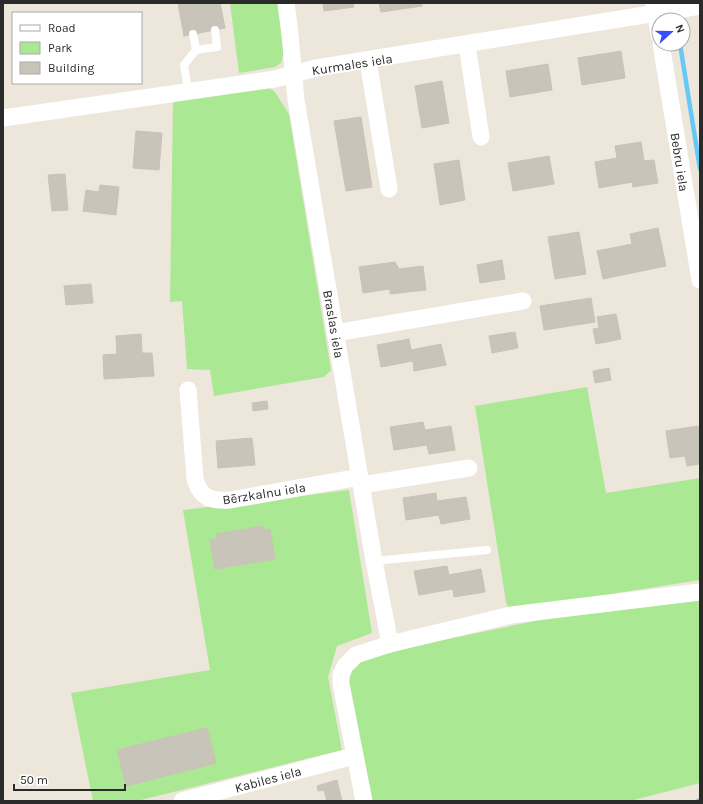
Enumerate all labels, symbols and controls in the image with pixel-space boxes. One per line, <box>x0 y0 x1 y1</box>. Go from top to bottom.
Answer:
legend <box>12 12 142 84</box>
north arrow <box>651 12 691 52</box>
text: Road <box>48 21 76 35</box>
text: N <box>672 23 687 35</box>
text: Park <box>48 41 73 55</box>
street label: Kurmales iela <box>311 51 393 78</box>
text: Building <box>48 61 95 75</box>
street label: Bebru iela <box>667 132 692 193</box>
street label: Braslas iela <box>320 289 347 359</box>
street label: Bērzkalnu iela <box>221 480 307 507</box>
street label: Kabiles iela <box>233 763 303 796</box>
scale bar <box>14 766 125 792</box>
text: 50 m <box>20 773 48 787</box>

